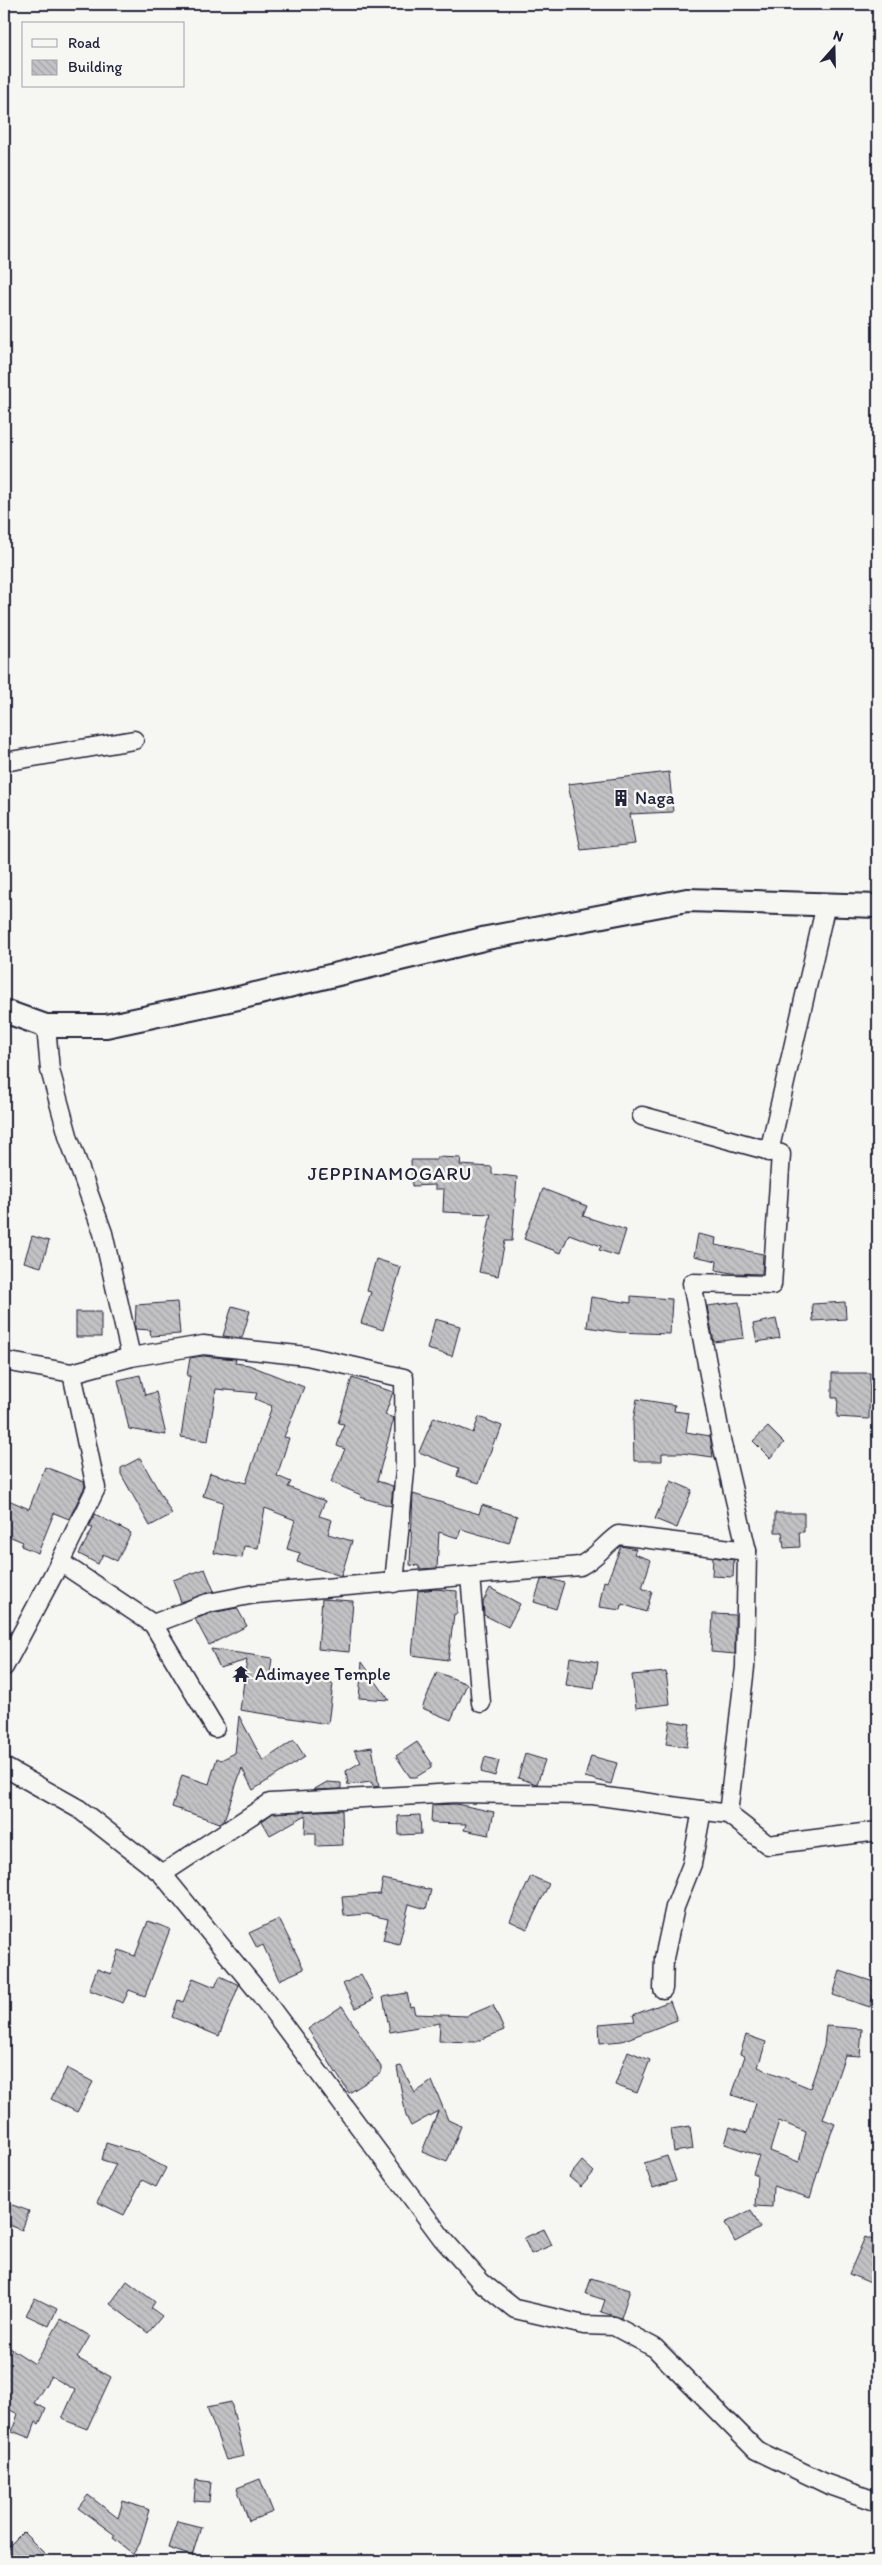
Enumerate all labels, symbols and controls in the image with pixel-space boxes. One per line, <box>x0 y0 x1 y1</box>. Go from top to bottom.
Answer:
legend <box>22 22 185 88</box>
north arrow <box>810 22 860 72</box>
text: N <box>831 27 846 46</box>
text: Road <box>68 34 101 52</box>
text: Building <box>68 58 122 76</box>
place label: Naga <box>635 787 675 809</box>
building icon: Naga <box>611 788 631 808</box>
district label: JEPPINAMOGARU <box>308 1162 472 1185</box>
place label: Adimayee Temple <box>255 1663 391 1685</box>
temple icon: Adimayee Temple <box>231 1664 251 1684</box>

